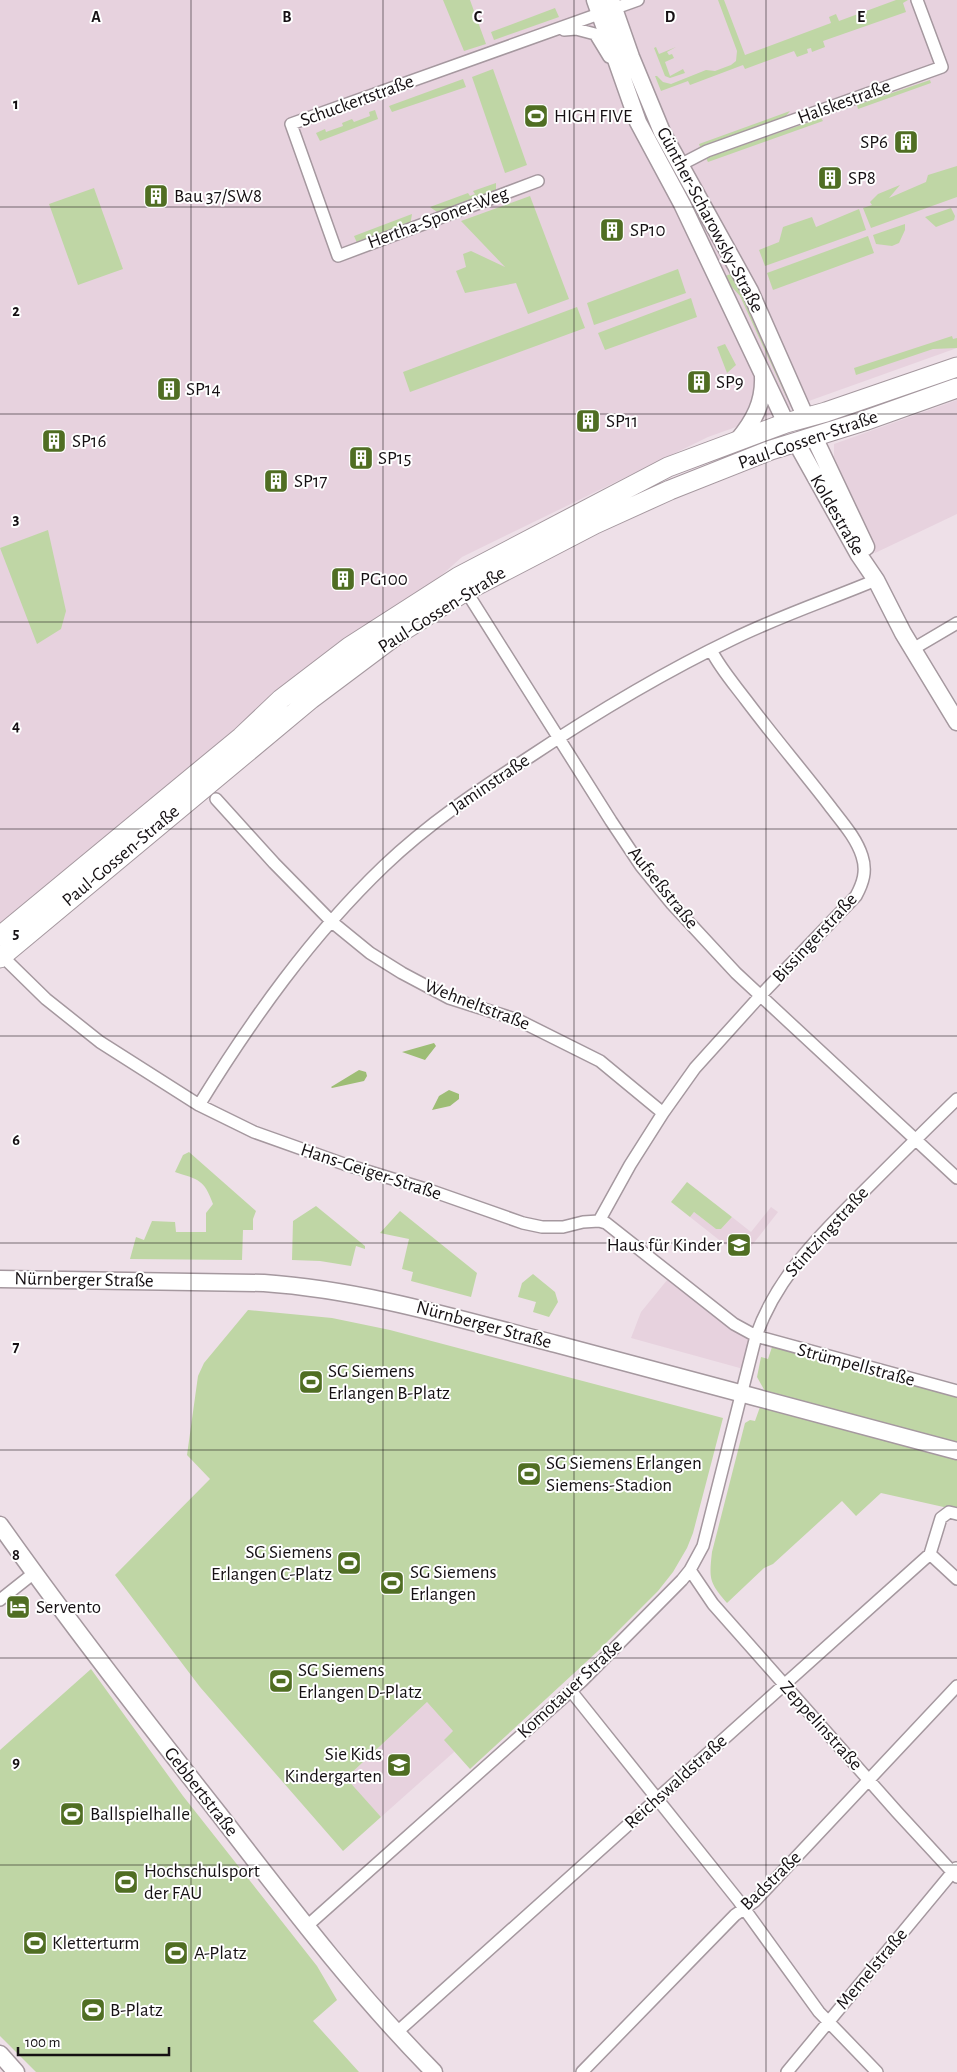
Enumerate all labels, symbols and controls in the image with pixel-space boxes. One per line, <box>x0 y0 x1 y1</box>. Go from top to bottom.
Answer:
text: A <box>91 9 101 25</box>
text: B <box>282 9 292 25</box>
text: C <box>474 9 483 25</box>
text: D <box>665 9 676 25</box>
text: E <box>857 9 865 25</box>
street label: Schuckertstraße <box>298 72 416 130</box>
street label: Halskestraße <box>795 76 893 128</box>
text: 1 <box>13 96 19 112</box>
sports icon: HIGH FIVE <box>523 103 549 129</box>
place label: HIGH FIVE <box>554 107 632 126</box>
street label: Günther-Scharowsky-Straße <box>653 124 767 316</box>
building icon: SP6 <box>893 129 919 155</box>
place label: SP6 <box>860 133 888 152</box>
building icon: SP8 <box>817 165 843 191</box>
place label: SP8 <box>848 169 876 188</box>
building icon: Bau 37/SW8 <box>143 183 169 209</box>
street label: Hertha-Sponer-Weg <box>365 183 512 252</box>
place label: Bau 37/SW8 <box>174 187 262 206</box>
building icon: SP10 <box>599 217 625 243</box>
place label: SP10 <box>630 221 665 240</box>
text: 2 <box>12 303 20 319</box>
building icon: SP9 <box>686 369 712 395</box>
place label: SP9 <box>716 373 744 392</box>
building icon: SP14 <box>156 376 182 402</box>
place label: SP14 <box>186 380 221 399</box>
street label: Paul-Gossen-Straße <box>736 407 880 473</box>
building icon: SP11 <box>575 408 601 434</box>
place label: SP11 <box>606 412 638 431</box>
building icon: SP16 <box>41 428 67 454</box>
place label: SP16 <box>72 432 106 451</box>
building icon: SP15 <box>348 445 374 471</box>
place label: SP15 <box>378 449 411 468</box>
building icon: SP17 <box>263 468 289 494</box>
street label: Koldestraße <box>806 471 868 559</box>
place label: SP17 <box>294 472 327 491</box>
text: 3 <box>13 511 20 527</box>
street label: Paul-Gossen-Straße <box>375 563 509 657</box>
building icon: PG100 <box>330 566 356 592</box>
place label: PG100 <box>360 570 408 589</box>
text: 4 <box>12 718 20 734</box>
street label: Jaminstraße <box>447 751 533 817</box>
street label: Paul-Gossen-Straße <box>59 802 183 910</box>
street label: Aufseßstraße <box>624 843 702 933</box>
street label: Bissingerstraße <box>769 890 861 986</box>
text: 5 <box>13 925 20 941</box>
street label: Wehneltstraße <box>422 976 532 1034</box>
text: 6 <box>12 1132 20 1148</box>
street label: Hans-Geiger-Straße <box>298 1140 444 1204</box>
street label: Stintzingstraße <box>782 1183 872 1281</box>
school or university icon: Haus für Kinder <box>726 1232 752 1258</box>
place label: Haus für Kinder <box>607 1236 722 1255</box>
street label: Nürnberger Straße <box>14 1269 154 1291</box>
street label: Nürnberger Straße <box>414 1298 554 1352</box>
text: 7 <box>13 1339 20 1355</box>
street label: Strümpellstraße <box>795 1340 917 1390</box>
place label: SG Siemens Erlangen B-Platz <box>328 1362 450 1403</box>
sports icon: SG Siemens Erlangen B-Platz <box>298 1369 324 1395</box>
place label: SG Siemens Erlangen Siemens-Stadion <box>546 1454 702 1495</box>
sports icon: SG Siemens Erlangen Siemens-Stadion <box>516 1461 542 1487</box>
place label: SG Siemens Erlangen C-Platz <box>211 1543 332 1584</box>
text: 8 <box>12 1547 20 1563</box>
sports icon: SG Siemens Erlangen C-Platz <box>336 1550 362 1576</box>
place label: SG Siemens Erlangen <box>410 1563 497 1604</box>
sports icon: SG Siemens Erlangen <box>379 1570 405 1596</box>
hotel icon: Servento <box>5 1594 31 1620</box>
place label: Servento <box>36 1598 101 1617</box>
street label: Komotauer Straße <box>514 1636 626 1742</box>
place label: SG Siemens Erlangen D-Platz <box>298 1661 422 1702</box>
sports icon: SG Siemens Erlangen D-Platz <box>268 1668 294 1694</box>
street label: Zeppelinstraße <box>776 1678 866 1774</box>
street label: Reichswaldstraße <box>621 1731 731 1833</box>
street label: Gebbertstraße <box>160 1744 242 1840</box>
place label: Sie Kids Kindergarten <box>284 1745 382 1786</box>
school or university icon: Sie Kids Kindergarten <box>386 1752 412 1778</box>
text: 9 <box>12 1754 20 1770</box>
sports icon: Ballspielhalle <box>59 1801 85 1827</box>
place label: Ballspielhalle <box>90 1805 190 1824</box>
street label: Badstraße <box>737 1848 805 1914</box>
place label: Hochschulsport der FAU <box>144 1862 260 1903</box>
sports icon: Hochschulsport der FAU <box>113 1869 139 1895</box>
street label: Memelstraße <box>833 1925 911 2013</box>
sports icon: Kletterturm <box>22 1930 48 1956</box>
place label: Kletterturm <box>52 1934 140 1953</box>
sports icon: A-Platz <box>163 1940 189 1966</box>
place label: A-Platz <box>194 1944 247 1963</box>
sports icon: B-Platz <box>80 1997 106 2023</box>
place label: B-Platz <box>110 2001 163 2020</box>
scale bar <box>18 2024 169 2056</box>
text: 100 m <box>25 2035 60 2050</box>

